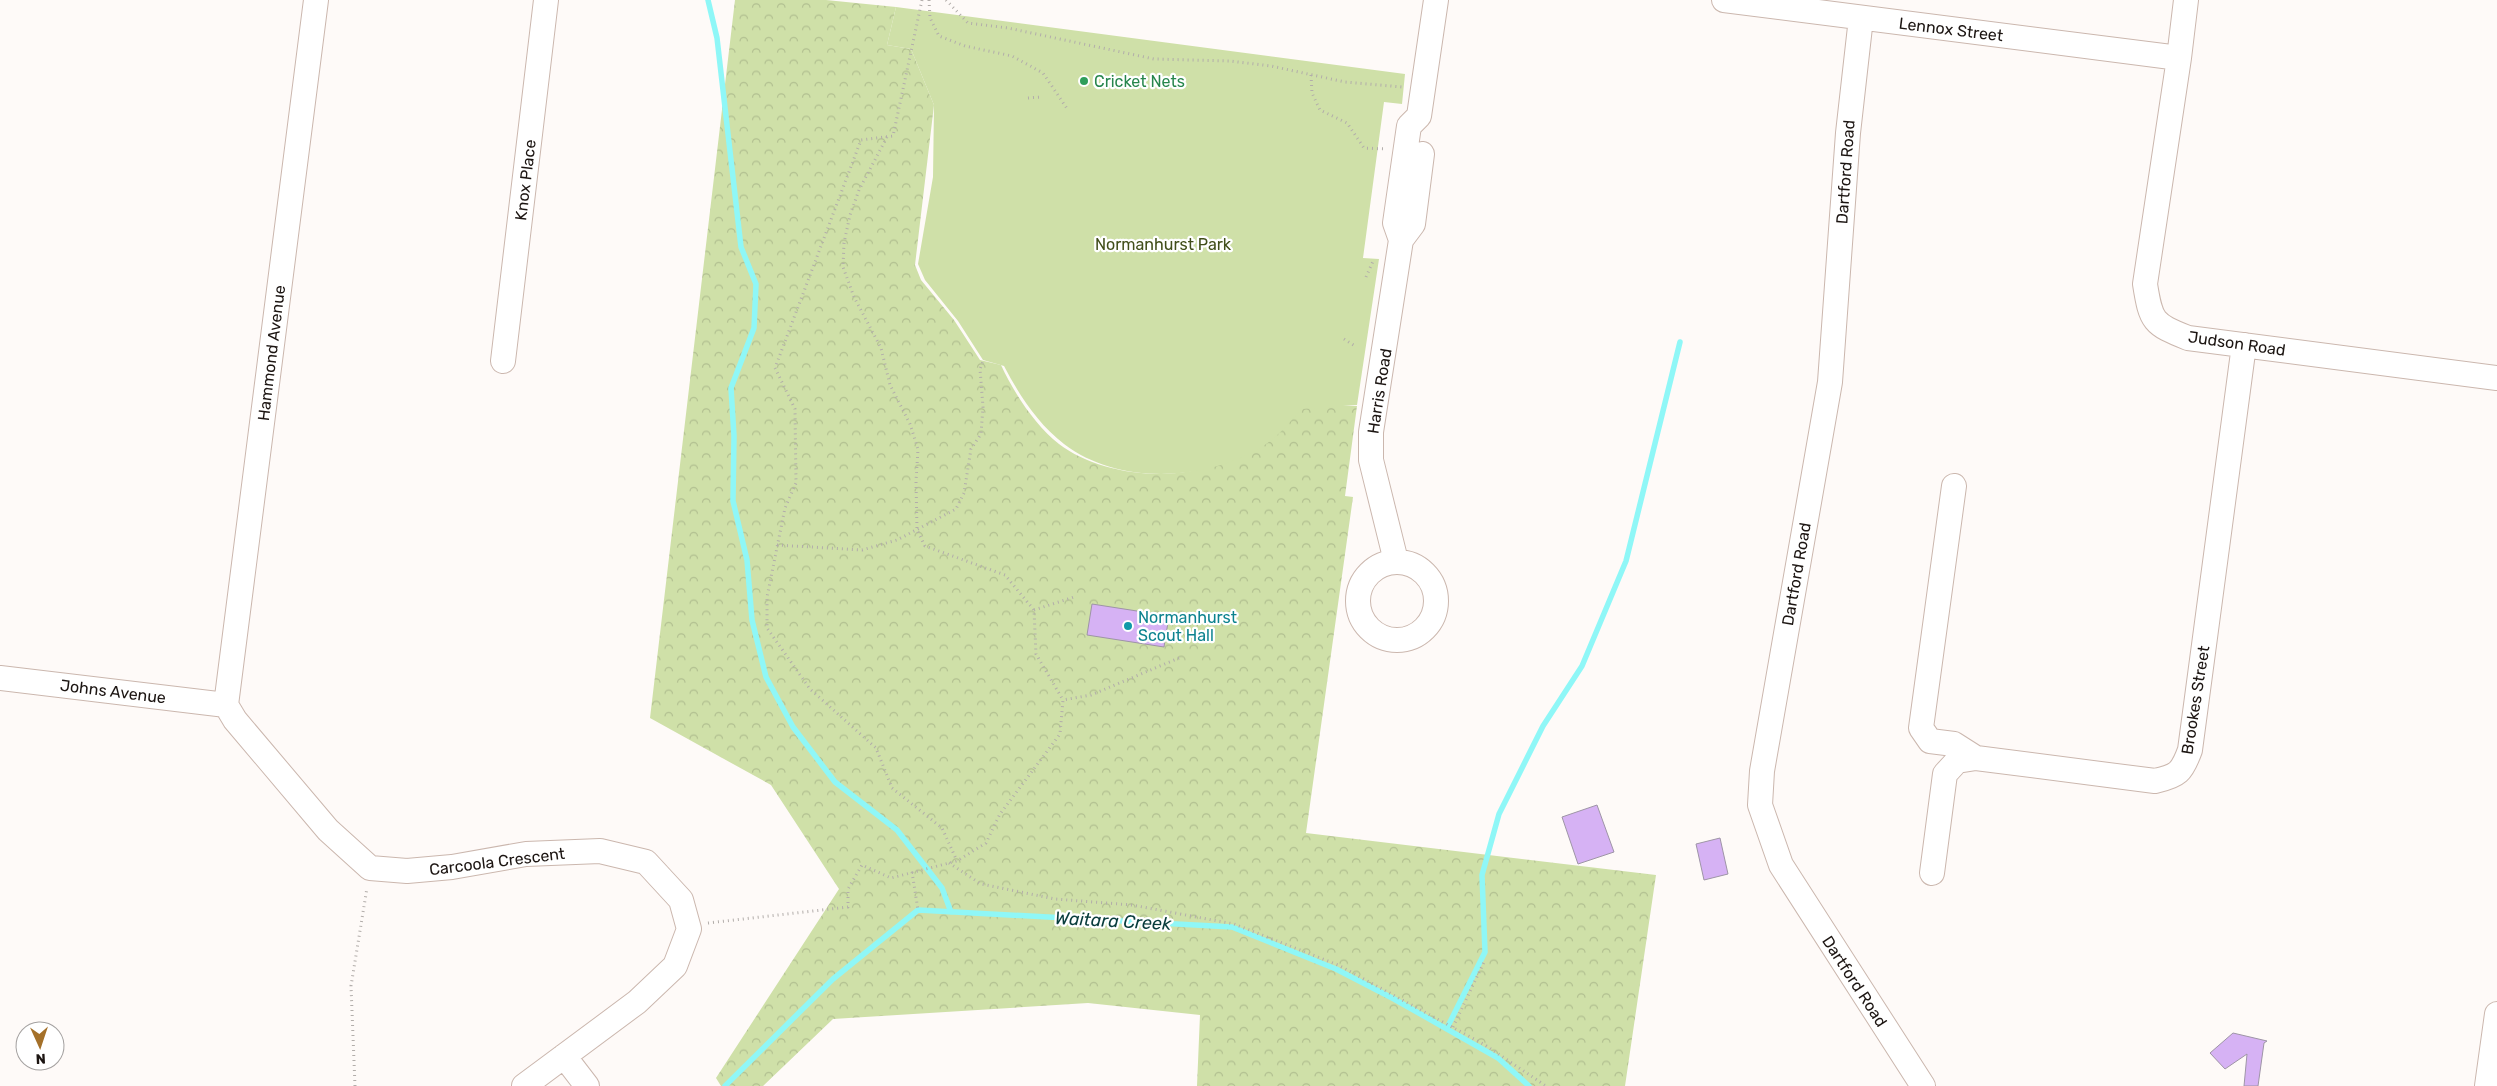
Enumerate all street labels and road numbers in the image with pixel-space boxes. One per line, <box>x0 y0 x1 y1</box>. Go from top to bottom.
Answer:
street label: Lennox Street <box>1898 14 2004 45</box>
street label: Dartford Road <box>1832 119 1859 225</box>
street label: Knox Place <box>511 138 540 222</box>
street label: Hammond Avenue <box>254 284 289 422</box>
street label: Judson Road <box>2187 327 2287 360</box>
street label: Harris Road <box>1363 347 1396 435</box>
street label: Dartford Road <box>1778 521 1815 627</box>
street label: Brookes Street <box>2177 644 2213 756</box>
street label: Johns Avenue <box>59 676 167 707</box>
street label: Carcoola Crescent <box>428 844 566 879</box>
street label: Dartford Road <box>1818 932 1891 1030</box>

